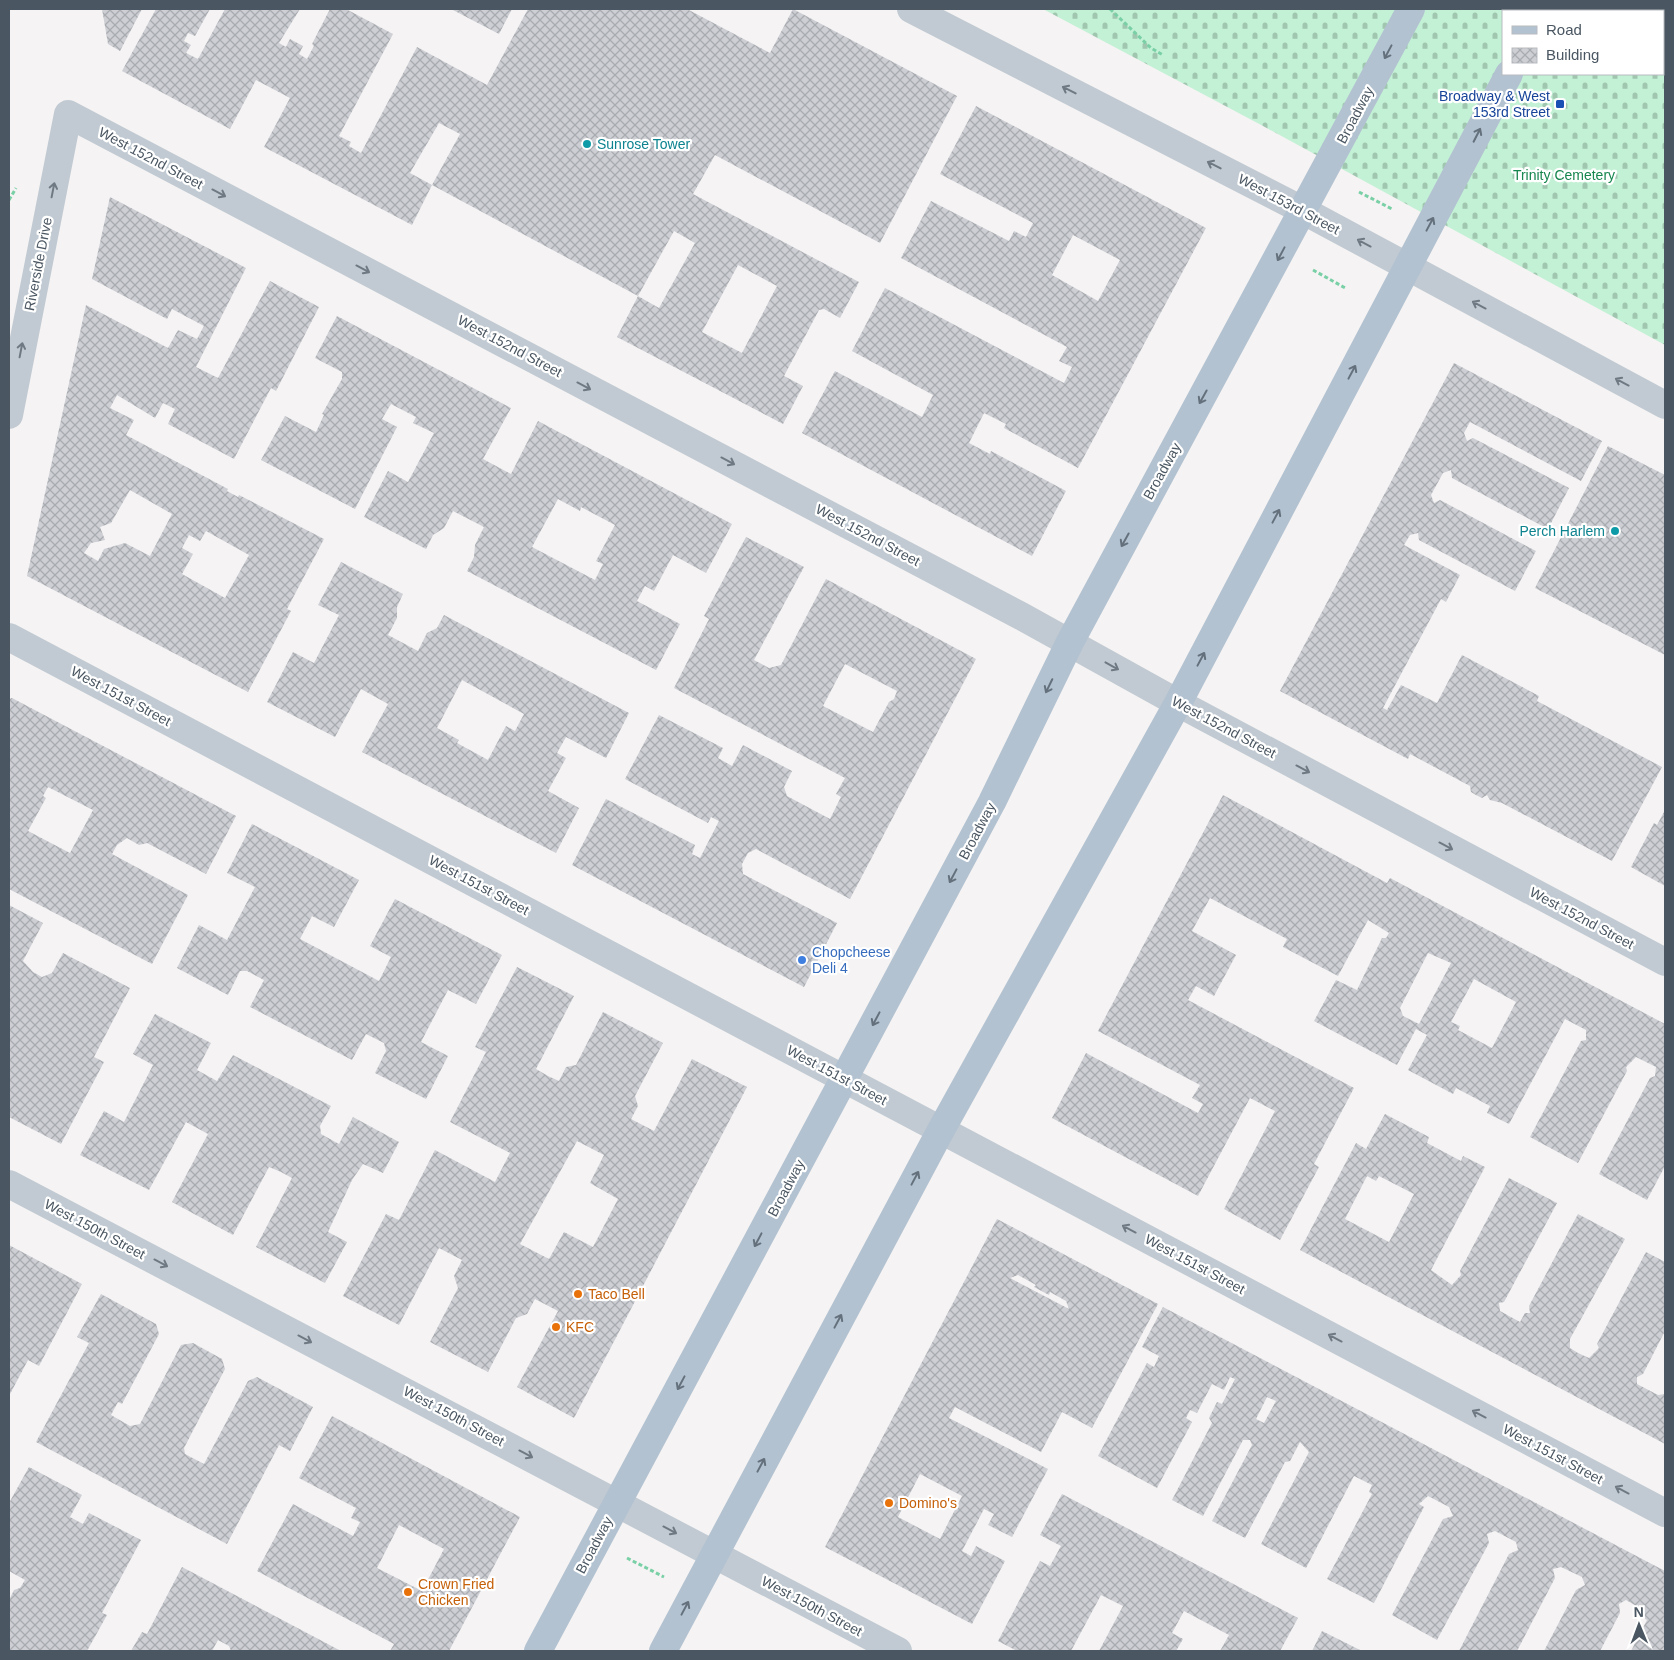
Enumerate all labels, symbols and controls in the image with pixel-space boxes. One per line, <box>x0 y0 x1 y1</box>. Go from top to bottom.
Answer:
legend <box>1502 10 1664 75</box>
text: Road <box>1546 21 1582 38</box>
one-way arrow <box>1383 44 1392 59</box>
text: Building <box>1546 46 1599 63</box>
street label: Broadway <box>1333 84 1377 146</box>
one-way arrow <box>1062 85 1077 94</box>
place label: Broadway & West 153rd Street <box>1439 88 1550 120</box>
marker: Broadway & West 153rd Street <box>1554 98 1566 110</box>
street label: West 152nd Street <box>96 124 206 192</box>
one-way arrow <box>1473 128 1482 143</box>
place label: Sunrose Tower <box>597 136 690 152</box>
marker: Sunrose Tower <box>581 138 593 150</box>
one-way arrow <box>1206 160 1221 170</box>
park label: Trinity Cemetery <box>1513 167 1615 183</box>
street label: West 153rd Street <box>1236 171 1343 238</box>
one-way arrow <box>48 183 58 199</box>
one-way arrow <box>212 188 227 198</box>
street label: Riverside Drive <box>21 216 55 312</box>
one-way arrow <box>1425 216 1435 231</box>
one-way arrow <box>1358 238 1372 248</box>
one-way arrow <box>1275 246 1285 261</box>
one-way arrow <box>355 265 370 274</box>
one-way arrow <box>1472 300 1487 309</box>
street label: West 152nd Street <box>455 312 565 380</box>
one-way arrow <box>17 342 27 358</box>
one-way arrow <box>1348 365 1357 380</box>
one-way arrow <box>1615 377 1630 387</box>
one-way arrow <box>577 381 591 391</box>
one-way arrow <box>1198 389 1208 404</box>
street label: Broadway <box>1140 440 1184 502</box>
one-way arrow <box>720 457 735 466</box>
street label: West 152nd Street <box>813 501 923 569</box>
one-way arrow <box>1271 508 1281 523</box>
place label: Perch Harlem <box>1519 523 1605 539</box>
marker: Perch Harlem <box>1609 525 1621 537</box>
one-way arrow <box>1120 532 1130 546</box>
one-way arrow <box>1196 652 1206 667</box>
one-way arrow <box>1105 661 1120 671</box>
street label: West 151st Street <box>68 663 174 729</box>
one-way arrow <box>1044 678 1053 693</box>
street label: West 152nd Street <box>1169 693 1279 761</box>
one-way arrow <box>1295 765 1310 774</box>
street label: Broadway <box>955 800 999 862</box>
one-way arrow <box>1439 841 1454 851</box>
street label: West 151st Street <box>426 852 532 918</box>
one-way arrow <box>948 868 957 883</box>
street label: West 152nd Street <box>1527 884 1637 952</box>
place label: Chopcheese Deli 4 <box>812 944 891 976</box>
marker: Chopcheese Deli 4 <box>796 954 808 966</box>
one-way arrow <box>871 1011 880 1026</box>
street label: West 151st Street <box>784 1042 890 1108</box>
street label: Broadway <box>764 1157 808 1219</box>
one-way arrow <box>911 1171 920 1186</box>
street label: West 150th Street <box>42 1196 148 1262</box>
one-way arrow <box>1123 1224 1137 1234</box>
street label: West 151st Street <box>1142 1231 1248 1297</box>
one-way arrow <box>753 1232 763 1247</box>
one-way arrow <box>153 1258 168 1268</box>
place label: Taco Bell <box>588 1286 645 1302</box>
marker: Taco Bell <box>572 1288 584 1300</box>
one-way arrow <box>833 1314 843 1329</box>
place label: KFC <box>566 1319 594 1335</box>
marker: KFC <box>550 1321 562 1333</box>
one-way arrow <box>1328 1333 1343 1342</box>
one-way arrow <box>297 1334 311 1344</box>
one-way arrow <box>676 1375 686 1390</box>
street label: West 150th Street <box>401 1383 507 1449</box>
one-way arrow <box>1471 1409 1486 1419</box>
street label: West 151st Street <box>1500 1421 1606 1487</box>
one-way arrow <box>518 1450 533 1459</box>
one-way arrow <box>757 1458 767 1472</box>
one-way arrow <box>1615 1485 1630 1494</box>
place label: Domino's <box>899 1495 957 1511</box>
marker: Domino's <box>883 1497 895 1509</box>
street label: Broadway <box>572 1514 616 1576</box>
one-way arrow <box>662 1526 677 1535</box>
street label: West 150th Street <box>759 1573 865 1639</box>
place label: Crown Fried Chicken <box>418 1576 494 1608</box>
marker: Crown Fried Chicken <box>402 1586 414 1598</box>
north arrow <box>1614 1600 1664 1650</box>
one-way arrow <box>681 1601 690 1616</box>
text: N <box>1634 1604 1644 1620</box>

